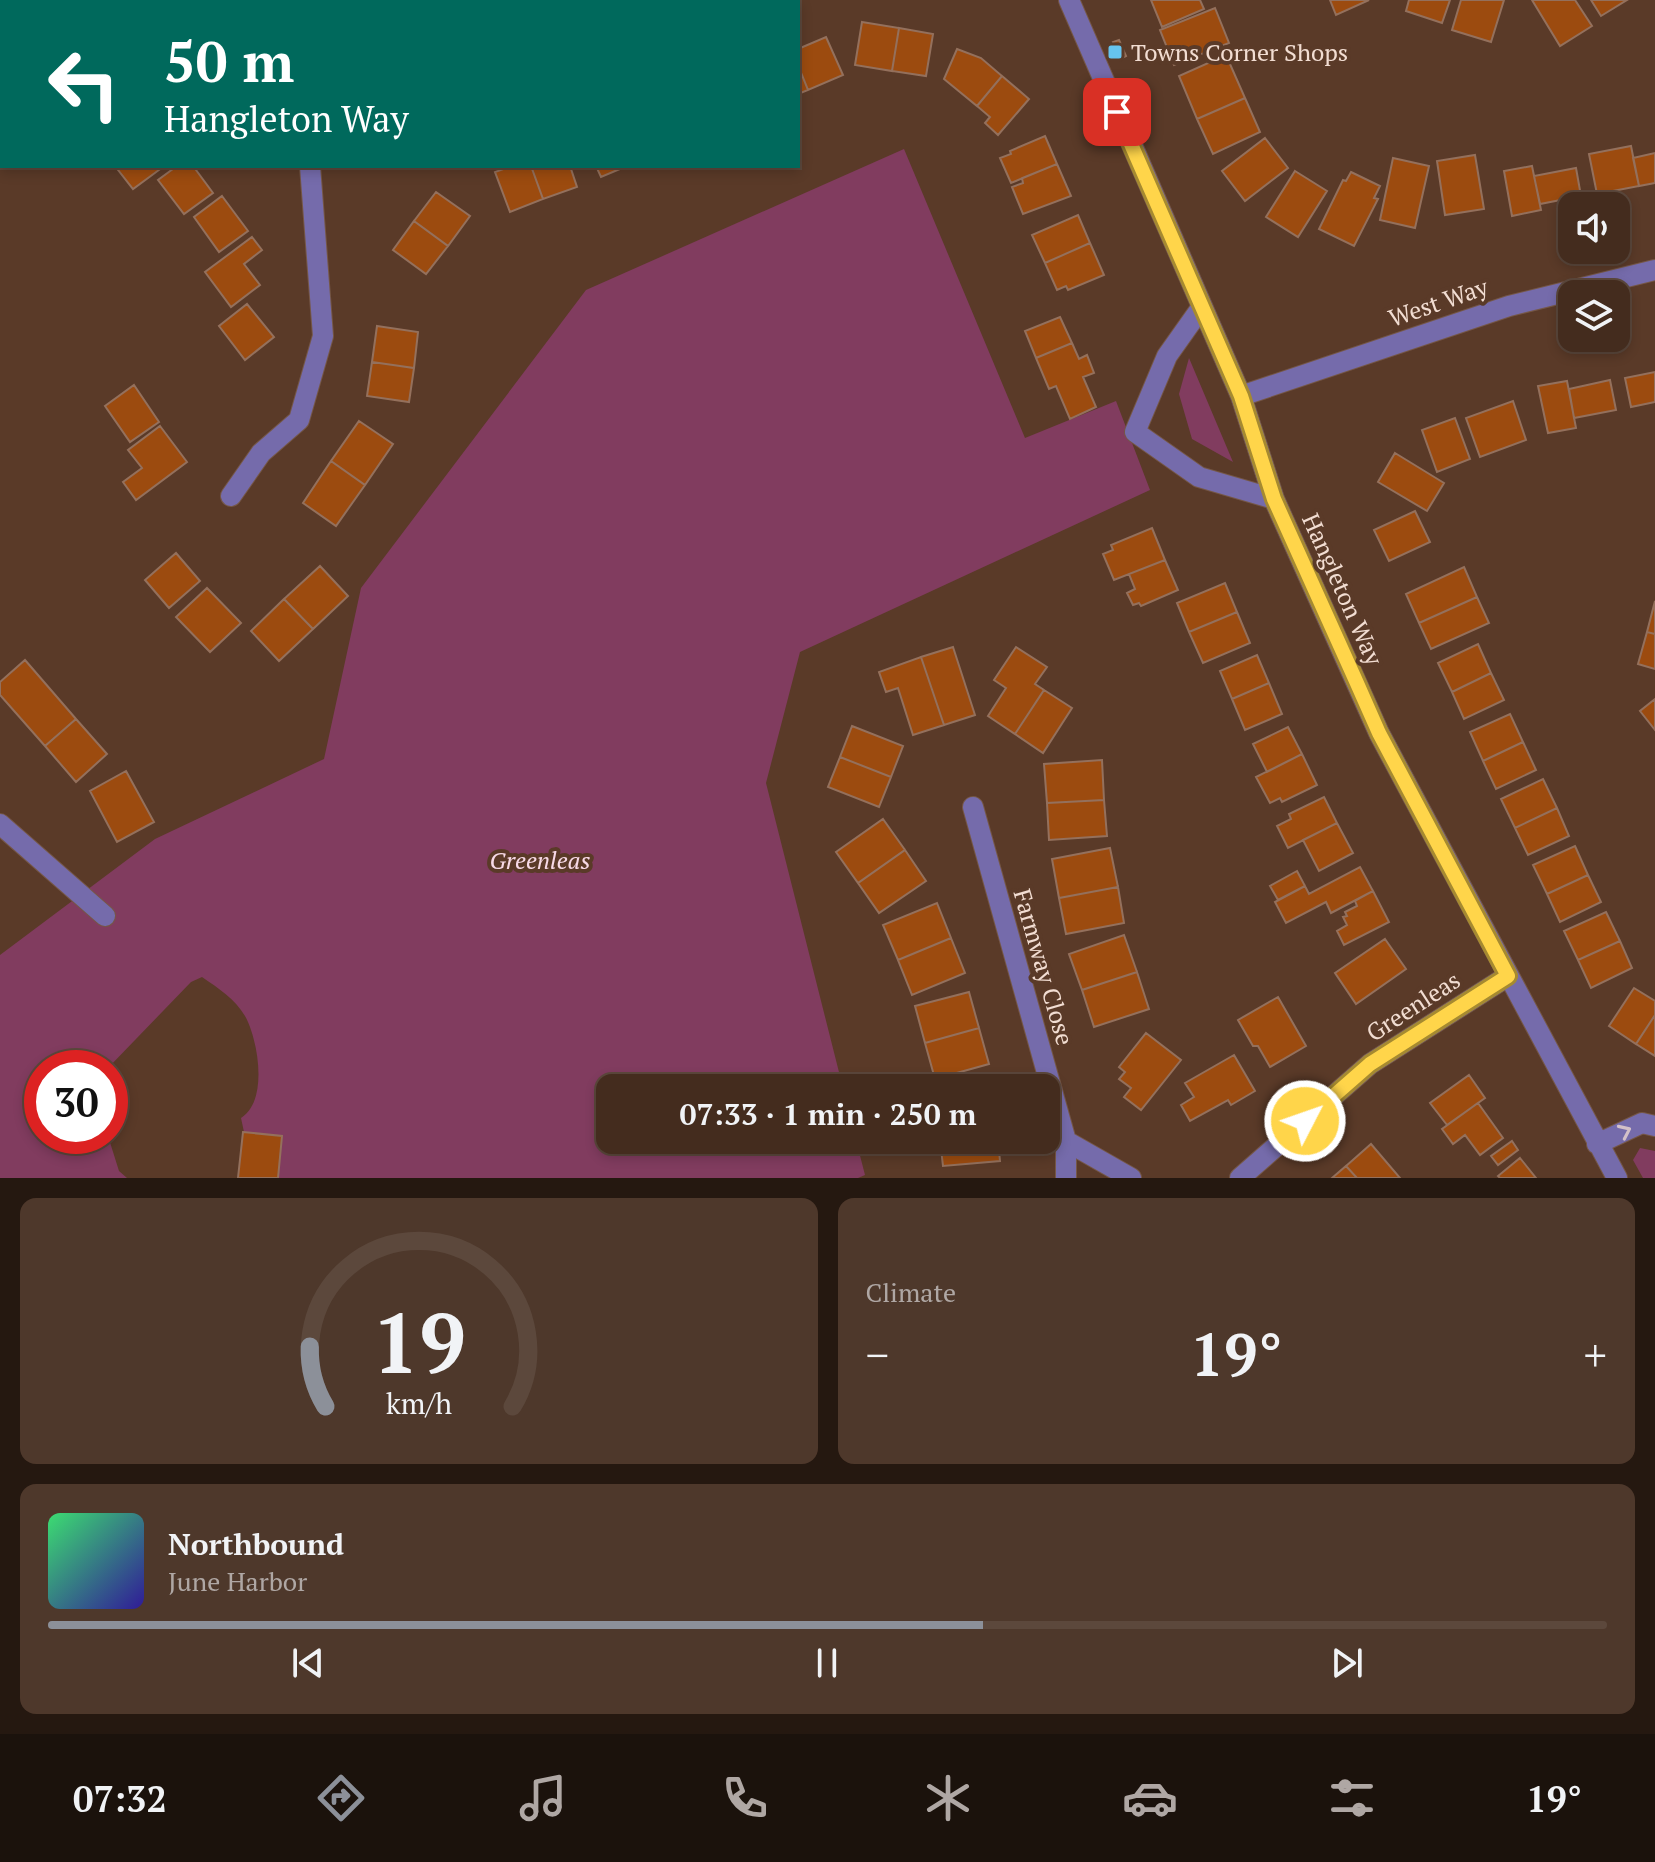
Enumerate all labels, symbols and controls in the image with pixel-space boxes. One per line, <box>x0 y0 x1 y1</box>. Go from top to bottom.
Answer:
text: 50 m <box>164 24 294 98</box>
icon: left <box>32 32 136 136</box>
place label: Towns Corner Shops <box>1131 36 1348 68</box>
marker: Towns Corner Shops <box>1106 43 1124 61</box>
pin <box>1083 78 1151 146</box>
icon: arrive <box>1095 90 1139 134</box>
text: Hangleton Way <box>164 95 409 142</box>
map controls <box>1558 192 1630 352</box>
button: sound <box>1558 192 1630 264</box>
street label: West Way <box>1384 270 1493 334</box>
button: layers <box>1558 280 1630 352</box>
street label: Hangleton Way <box>1295 508 1391 671</box>
park label: Greenleas <box>490 844 591 876</box>
street label: Farmway Close <box>1006 885 1082 1049</box>
street label: Greenleas <box>1360 964 1466 1048</box>
speed limit sign: 30 <box>24 1050 128 1154</box>
position arrow <box>1263 1079 1347 1163</box>
text: 07:33 · 1 min · 250 m <box>680 1094 976 1134</box>
one-way arrow <box>1617 1125 1632 1141</box>
text: Climate <box>866 1275 956 1309</box>
text: 19 <box>372 1287 466 1397</box>
text: 19° <box>1190 1314 1283 1393</box>
text: − <box>866 1325 889 1384</box>
text: + <box>1584 1325 1607 1384</box>
text: km/h <box>386 1384 452 1422</box>
text: Northbound <box>168 1524 344 1564</box>
text: June Harbor <box>168 1564 307 1598</box>
icon: previous <box>286 1641 330 1685</box>
icon: pause <box>805 1641 849 1685</box>
icon: next <box>1325 1641 1369 1685</box>
icon: directions <box>313 1770 369 1826</box>
icon: music <box>515 1770 571 1826</box>
icon: phone <box>717 1770 773 1826</box>
icon: climate <box>920 1770 976 1826</box>
icon: car <box>1122 1770 1178 1826</box>
icon: filters <box>1324 1770 1380 1826</box>
text: 07:32 <box>73 1775 167 1822</box>
text: 19° <box>1526 1775 1582 1822</box>

